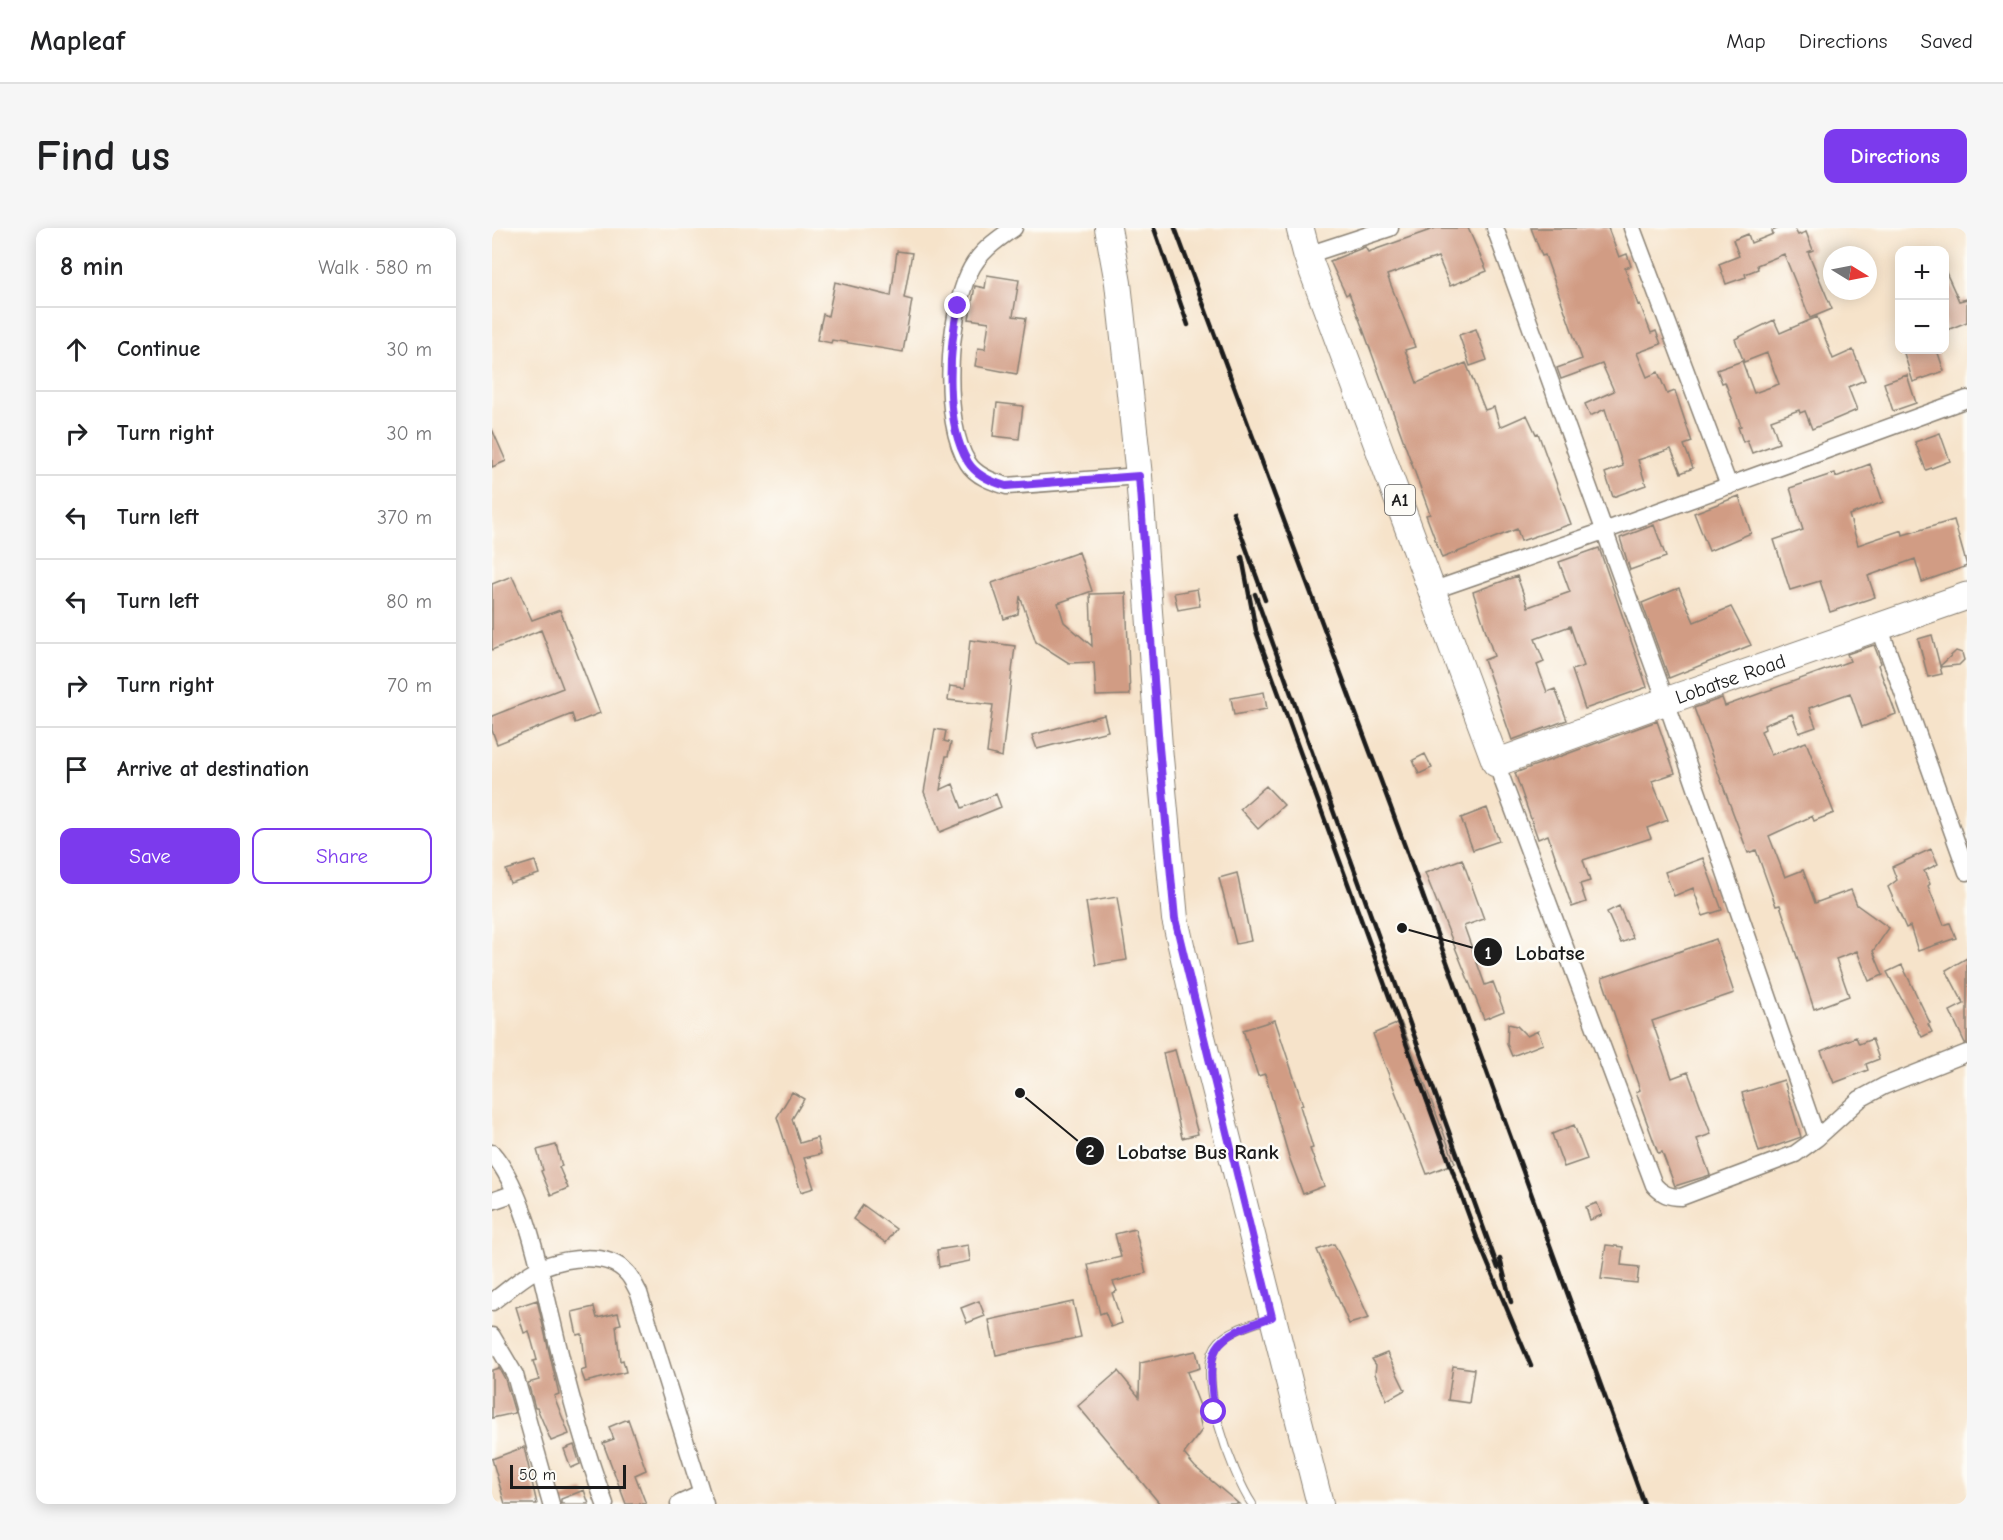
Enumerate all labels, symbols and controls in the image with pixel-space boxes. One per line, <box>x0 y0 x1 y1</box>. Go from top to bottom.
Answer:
text: Mapleaf <box>30 25 125 57</box>
text: Map <box>1726 29 1766 53</box>
text: Directions <box>1799 29 1888 53</box>
text: Saved <box>1921 29 1973 53</box>
button: Directions <box>1824 129 1967 183</box>
text: Find us <box>36 132 170 181</box>
north arrow <box>1823 246 1877 300</box>
map controls <box>1895 246 1949 354</box>
button: + <box>1895 246 1949 300</box>
text: 8 min <box>60 252 124 282</box>
text: Walk · 580 m <box>318 256 432 279</box>
route end <box>944 292 970 318</box>
button: − <box>1895 300 1949 354</box>
icon: ahead <box>60 333 93 366</box>
text: Continue <box>117 336 200 362</box>
text: 30 m <box>386 338 432 361</box>
icon: right <box>60 417 93 450</box>
text: Turn right <box>117 420 214 446</box>
text: 30 m <box>386 422 432 445</box>
road number: A1 <box>1385 485 1415 515</box>
icon: left <box>60 501 93 534</box>
text: Turn left <box>117 504 199 530</box>
text: 370 m <box>377 506 432 529</box>
icon: left <box>60 585 93 618</box>
text: Turn left <box>117 588 199 614</box>
text: 80 m <box>386 590 432 613</box>
street label: Lobatse Road <box>1672 649 1789 708</box>
icon: right <box>60 669 93 702</box>
text: Turn right <box>117 672 214 698</box>
text: 70 m <box>387 674 432 697</box>
icon: arrive <box>60 753 93 786</box>
text: Arrive at destination <box>117 756 309 782</box>
button: Save <box>60 828 240 884</box>
button: Share <box>252 828 432 884</box>
callout: Lobatse <box>1473 933 1596 972</box>
text: Lobatse <box>1515 941 1585 965</box>
text: 1 <box>1484 943 1492 964</box>
callout: Lobatse Bus Rank <box>1075 1132 1290 1171</box>
text: Lobatse Bus Rank <box>1117 1140 1280 1164</box>
text: 2 <box>1086 1141 1095 1162</box>
route start <box>1200 1398 1226 1424</box>
scale bar <box>510 1462 626 1490</box>
text: 50 m <box>519 1466 556 1484</box>

